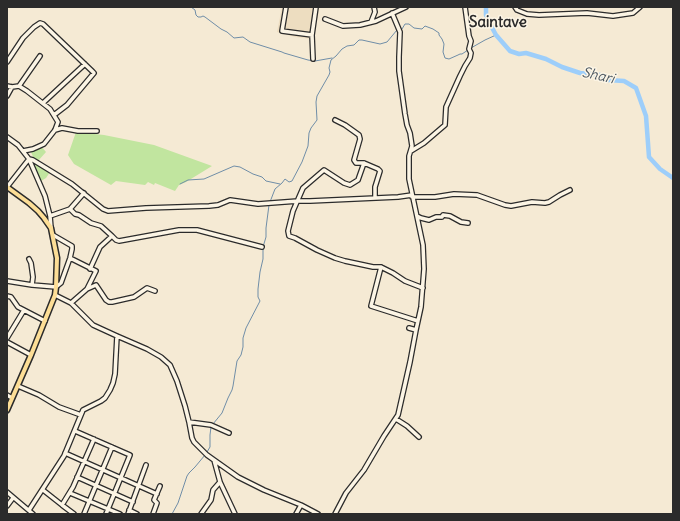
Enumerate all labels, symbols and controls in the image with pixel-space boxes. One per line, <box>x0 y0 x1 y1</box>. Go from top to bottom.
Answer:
district label: Saintave <box>469 14 527 32</box>
water label: Shari <box>580 64 616 88</box>

